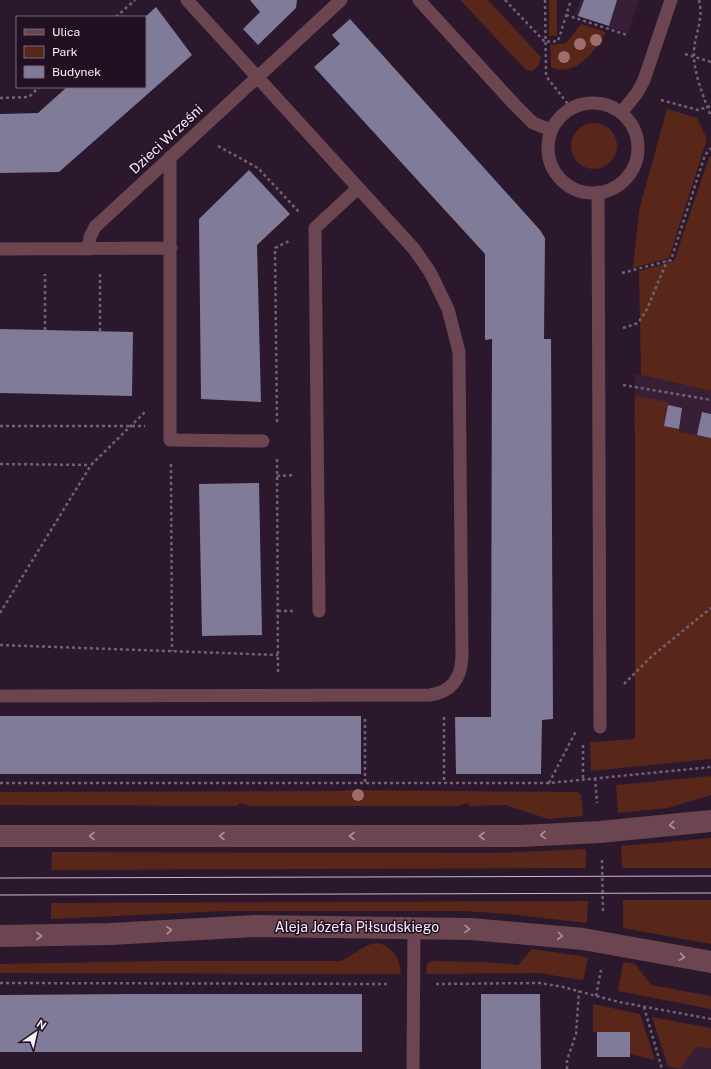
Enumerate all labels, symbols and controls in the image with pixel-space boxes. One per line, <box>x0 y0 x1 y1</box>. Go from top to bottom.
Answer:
legend <box>16 16 146 88</box>
text: Ulica <box>52 25 80 39</box>
text: Park <box>52 45 78 59</box>
text: Budynek <box>52 65 101 79</box>
street label: Dzieci Wrześni <box>126 101 206 177</box>
one-way arrow <box>669 820 675 829</box>
one-way arrow <box>540 831 546 840</box>
one-way arrow <box>89 832 95 840</box>
one-way arrow <box>219 832 225 840</box>
one-way arrow <box>349 832 355 840</box>
one-way arrow <box>479 832 485 840</box>
street label: Aleja Józefa Piłsudskiego <box>275 919 439 935</box>
one-way arrow <box>464 924 470 933</box>
one-way arrow <box>166 926 172 935</box>
one-way arrow <box>557 931 563 940</box>
one-way arrow <box>36 932 42 940</box>
one-way arrow <box>679 952 686 960</box>
north arrow <box>16 1013 56 1053</box>
text: N <box>35 1017 49 1032</box>

